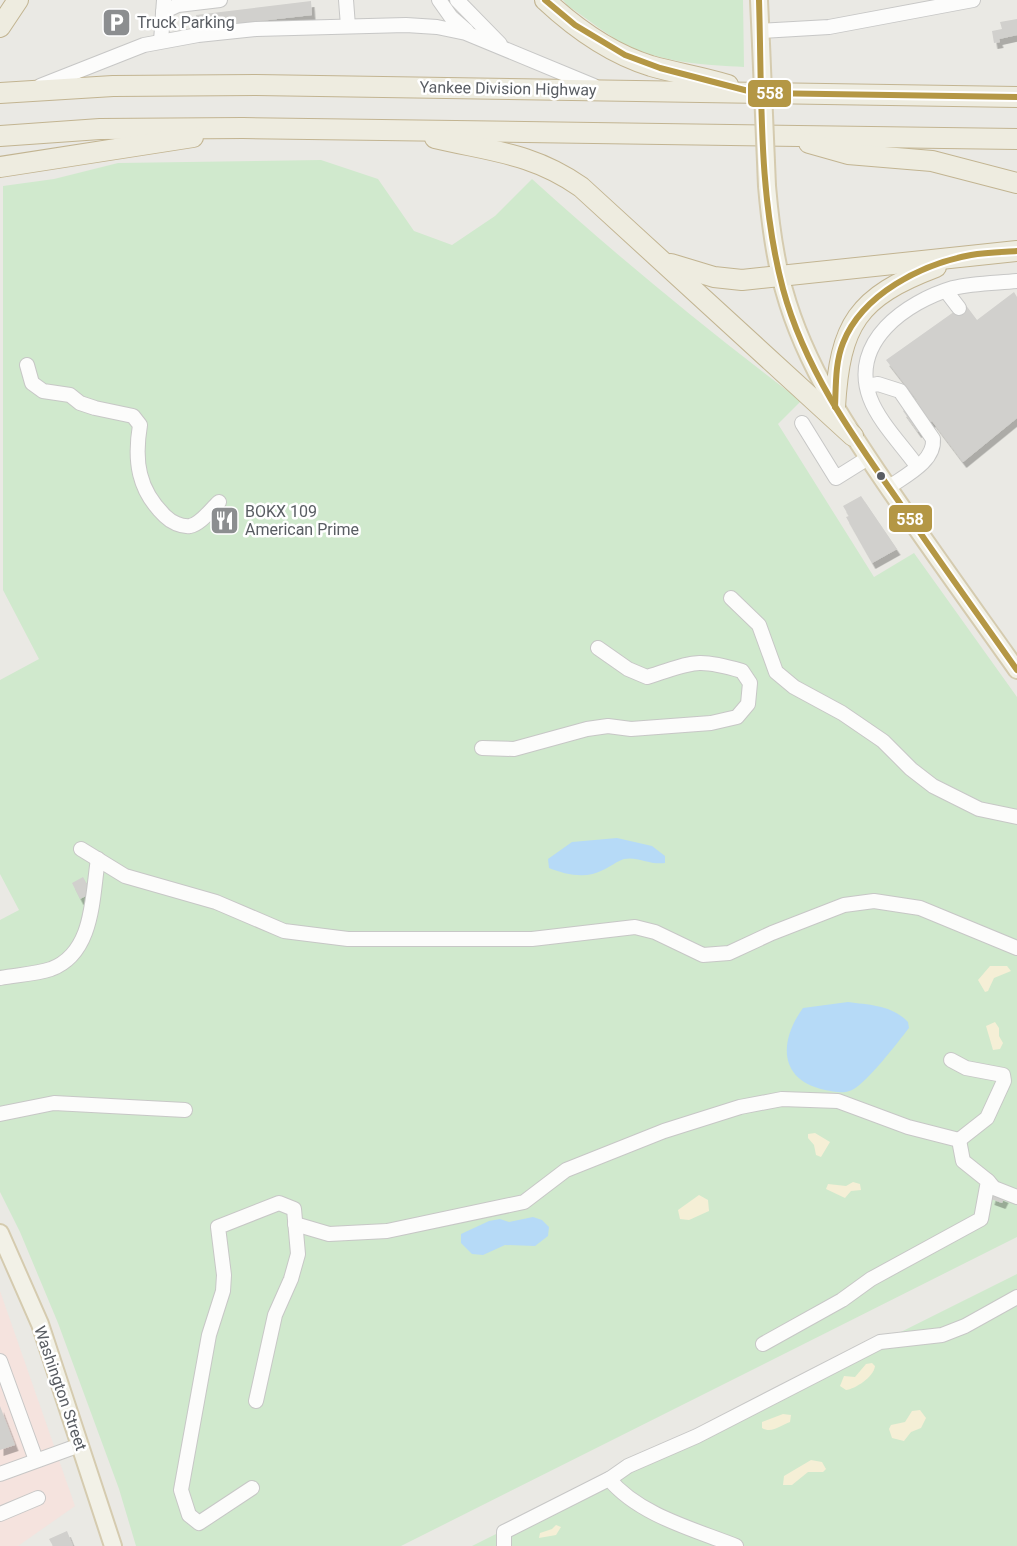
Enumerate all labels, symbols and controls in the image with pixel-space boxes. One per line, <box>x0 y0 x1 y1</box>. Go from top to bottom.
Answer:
parking icon: Truck Parking <box>100 6 132 38</box>
place label: Truck Parking <box>137 13 235 32</box>
street label: Yankee Division Highway <box>419 77 597 100</box>
line badge: 558 <box>747 79 792 108</box>
text: 558 <box>756 84 784 103</box>
unlabelled marker <box>875 470 887 482</box>
place label: BOKX 109 American Prime <box>245 502 359 539</box>
restaurant icon: BOKX 109 American Prime <box>208 504 240 536</box>
line badge: 558 <box>888 504 933 533</box>
text: 558 <box>896 510 924 529</box>
street label: Washington Street <box>30 1323 91 1453</box>

